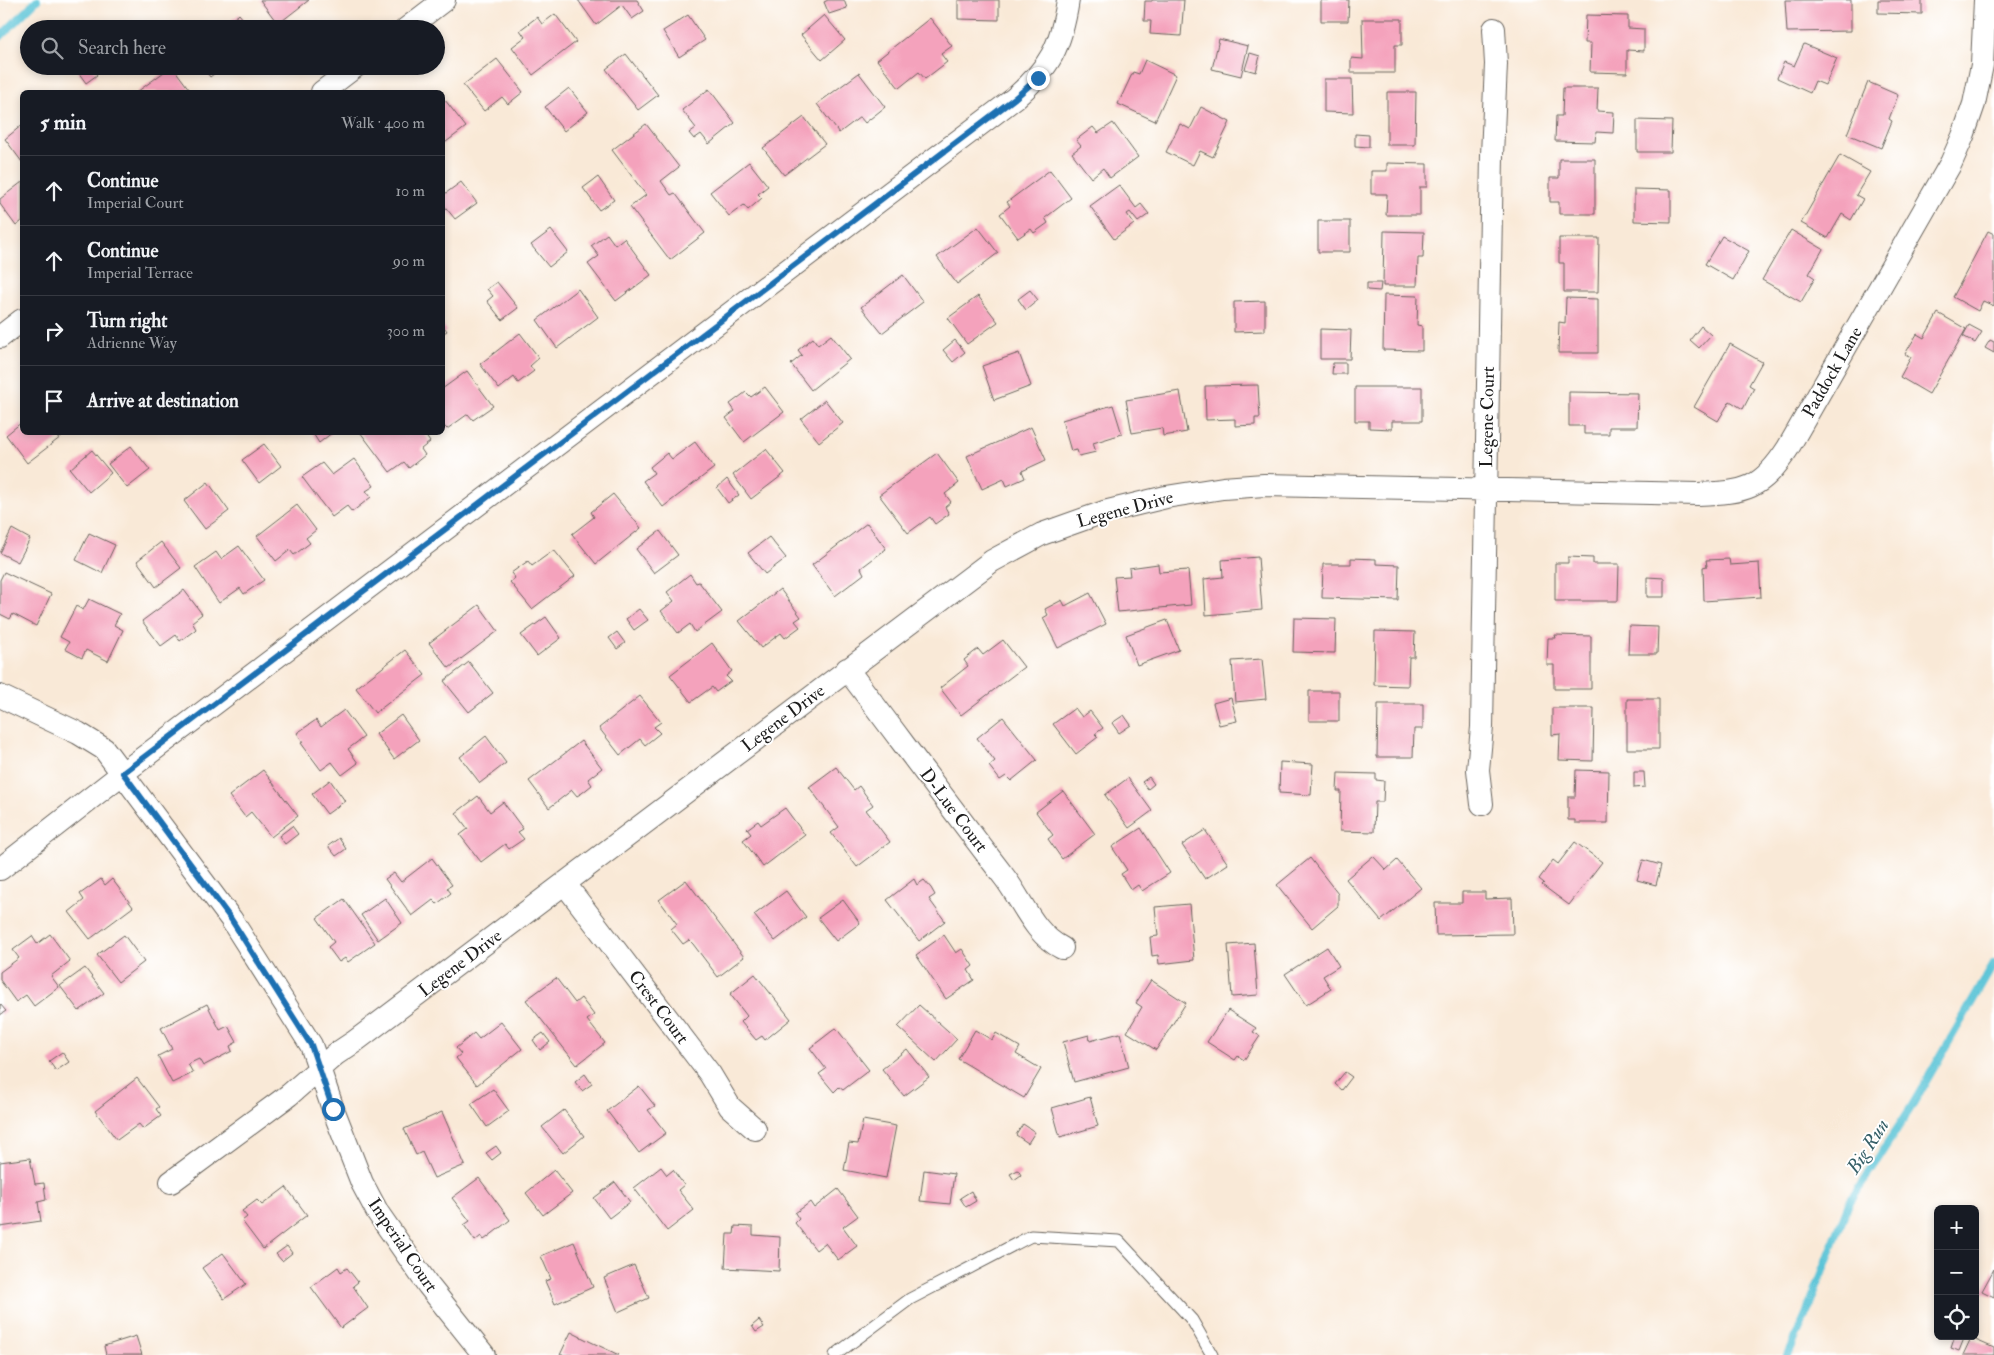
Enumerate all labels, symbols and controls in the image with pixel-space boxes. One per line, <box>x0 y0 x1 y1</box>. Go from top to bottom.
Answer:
search box <box>20 20 445 75</box>
icon: search <box>38 34 66 62</box>
text: Search here <box>78 36 166 60</box>
route end <box>1027 67 1050 90</box>
text: 5 min <box>40 109 86 136</box>
text: Walk · 400 m <box>341 113 425 133</box>
text: Continue <box>87 169 158 193</box>
icon: ahead <box>40 177 68 205</box>
text: 10 m <box>395 181 425 201</box>
text: Imperial Court <box>87 193 184 213</box>
text: Continue <box>87 239 158 263</box>
icon: ahead <box>40 247 68 275</box>
text: 90 m <box>393 251 425 271</box>
text: Imperial Terrace <box>87 263 193 283</box>
text: Turn right <box>87 309 167 333</box>
icon: right <box>40 317 68 345</box>
text: 300 m <box>387 321 425 341</box>
street label: Paddock Lane <box>1797 322 1868 422</box>
text: Adrienne Way <box>87 333 177 353</box>
street label: Legene Court <box>1475 366 1500 468</box>
icon: arrive <box>40 387 68 415</box>
text: Arrive at destination <box>87 389 239 413</box>
street label: Legene Drive <box>1074 485 1176 533</box>
street label: Legene Drive <box>737 679 830 757</box>
street label: D-Lue Court <box>914 764 993 857</box>
street label: Legene Drive <box>414 924 507 1002</box>
street label: Crest Court <box>623 966 694 1049</box>
route start <box>322 1098 345 1121</box>
water label: Big Run <box>1841 1115 1894 1179</box>
street label: Imperial Court <box>363 1194 443 1297</box>
map controls <box>1934 1205 1979 1340</box>
button: + <box>1934 1205 1979 1250</box>
button: − <box>1934 1250 1979 1295</box>
button: locate <box>1934 1295 1979 1340</box>

